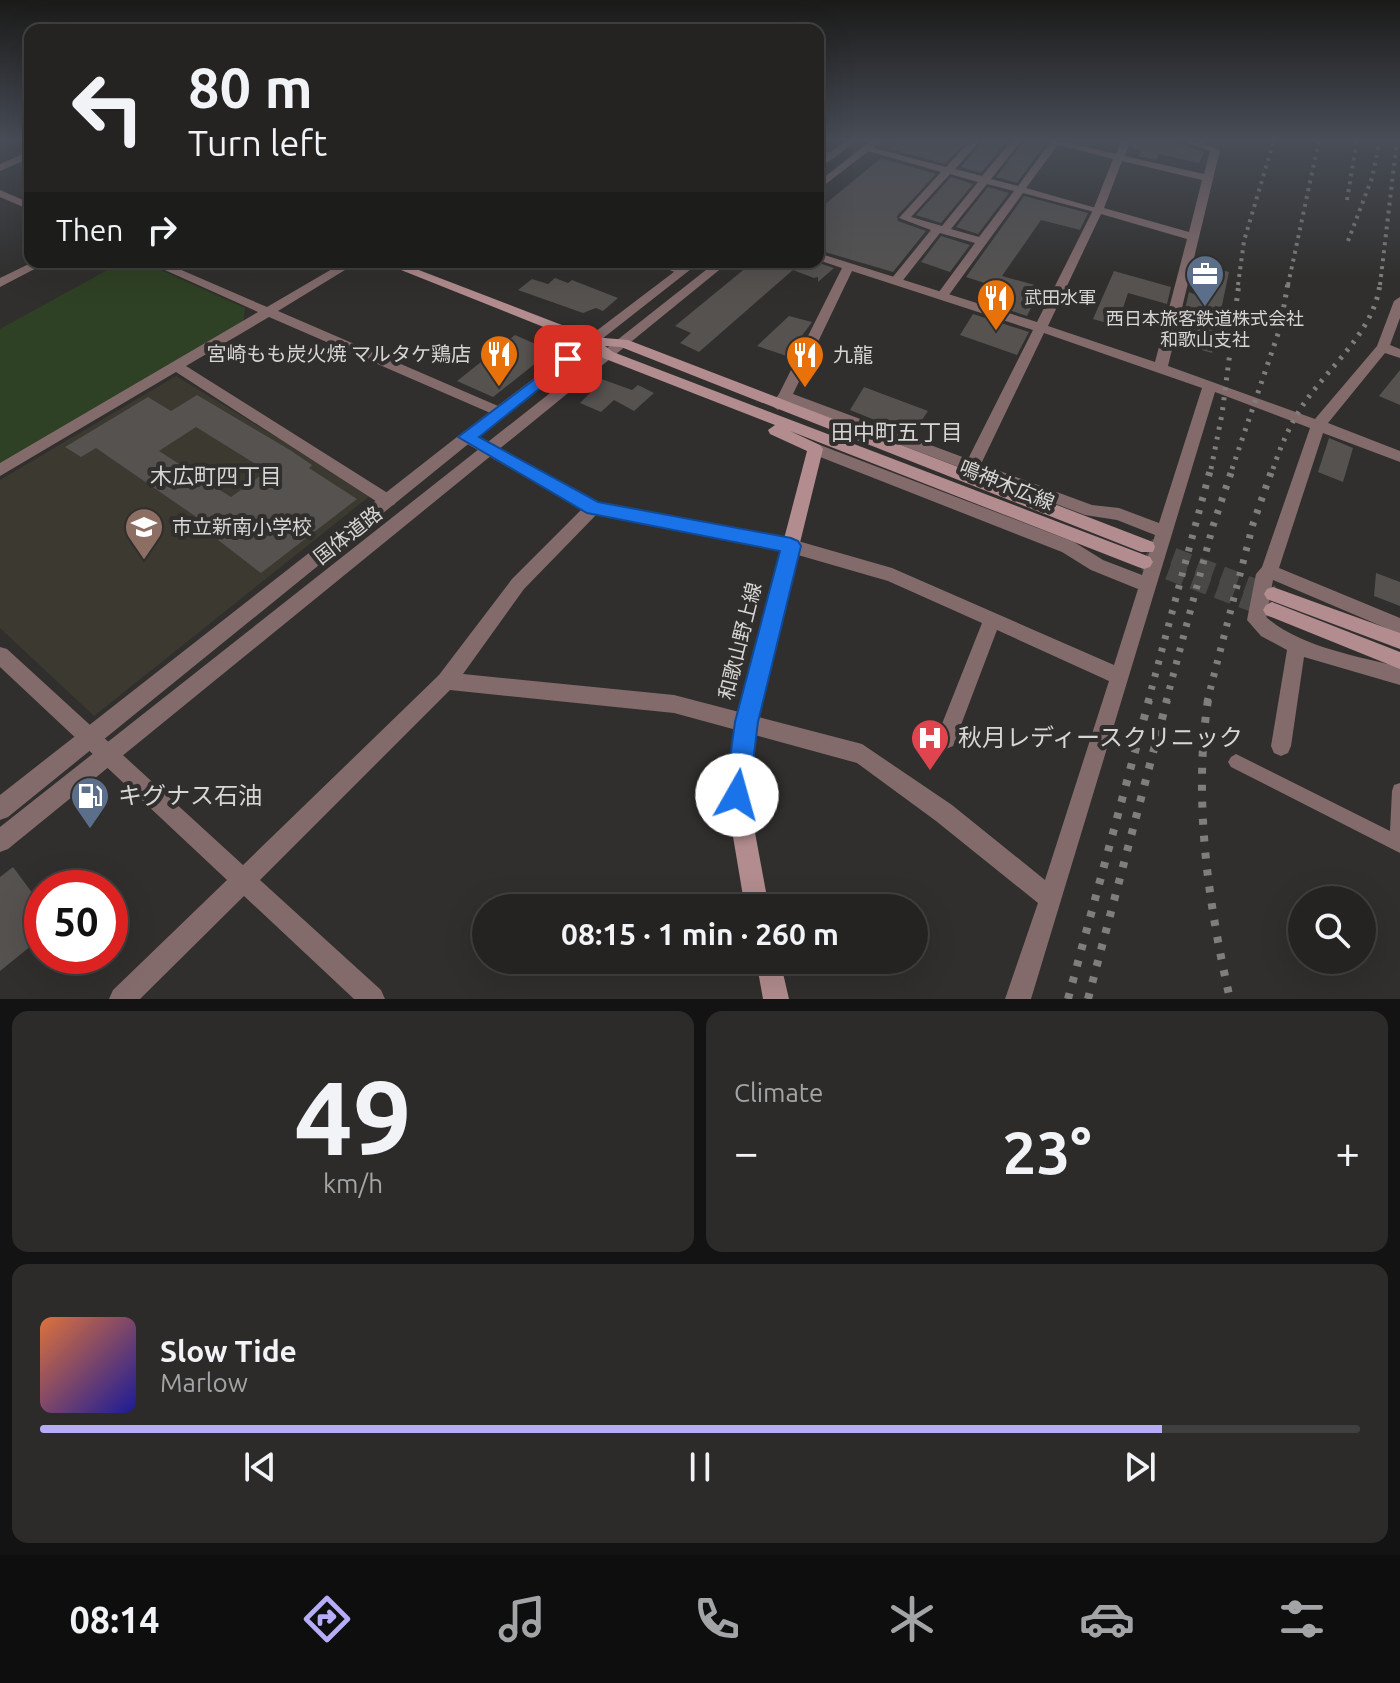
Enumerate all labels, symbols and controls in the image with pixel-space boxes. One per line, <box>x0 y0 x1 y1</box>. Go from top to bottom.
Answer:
icon: left <box>56 56 160 160</box>
text: 80 m <box>188 56 313 119</box>
text: Turn left <box>188 122 327 163</box>
icon: right <box>140 208 184 252</box>
text: Then <box>56 213 124 247</box>
office icon: 西日本旅客鉄道株式会社 和歌山支社 <box>1184 253 1226 308</box>
restaurant icon: 武田水軍 <box>975 277 1017 332</box>
place label: 武田水軍 <box>1024 287 1096 307</box>
place label: 西日本旅客鉄道株式会社 和歌山支社 <box>1106 308 1304 349</box>
pin <box>534 325 602 393</box>
restaurant icon: 宮崎もも炭火焼 マルタケ鶏店 <box>478 333 520 388</box>
restaurant icon: 九龍 <box>784 334 826 389</box>
icon: arrive <box>546 337 590 381</box>
place label: 宮崎もも炭火焼 マルタケ鶏店 <box>206 342 471 365</box>
place label: 九龍 <box>833 343 873 366</box>
district label: 田中町五丁目 <box>831 419 963 444</box>
street label: 鳴神木広線 <box>957 455 1058 514</box>
district label: 木広町四丁目 <box>150 463 282 488</box>
street label: 国体道路 <box>309 501 386 568</box>
school or university icon: 市立新南小学校 <box>123 506 165 561</box>
place label: 市立新南小学校 <box>172 515 312 538</box>
street label: 和歌山野上線 <box>714 580 765 702</box>
hospital icon: 秋月レディースクリニック <box>909 717 951 772</box>
place label: 秋月レディースクリニック <box>958 724 1243 751</box>
position arrow <box>695 753 779 837</box>
fuel station icon: キグナス石油 <box>69 775 111 830</box>
place label: キグナス石油 <box>118 782 262 809</box>
speed limit sign: 50 <box>24 870 128 974</box>
map controls <box>1288 886 1376 974</box>
button: search <box>1288 886 1376 974</box>
text: 08:15 · 1 min · 260 m <box>561 917 839 951</box>
text: 49 <box>294 1058 412 1175</box>
text: Climate <box>734 1078 823 1107</box>
text: 23° <box>1003 1118 1091 1185</box>
text: − <box>734 1127 759 1176</box>
text: + <box>1335 1127 1360 1176</box>
text: km/h <box>323 1169 383 1198</box>
text: Slow Tide <box>160 1334 297 1368</box>
text: Marlow <box>160 1368 248 1397</box>
icon: previous <box>238 1445 282 1489</box>
icon: pause <box>678 1445 722 1489</box>
icon: next <box>1118 1445 1162 1489</box>
icon: directions <box>299 1591 355 1647</box>
icon: music <box>494 1591 550 1647</box>
icon: phone <box>689 1591 745 1647</box>
icon: climate <box>884 1591 940 1647</box>
icon: car <box>1079 1591 1135 1647</box>
icon: filters <box>1274 1591 1330 1647</box>
text: 08:14 <box>70 1599 160 1640</box>

